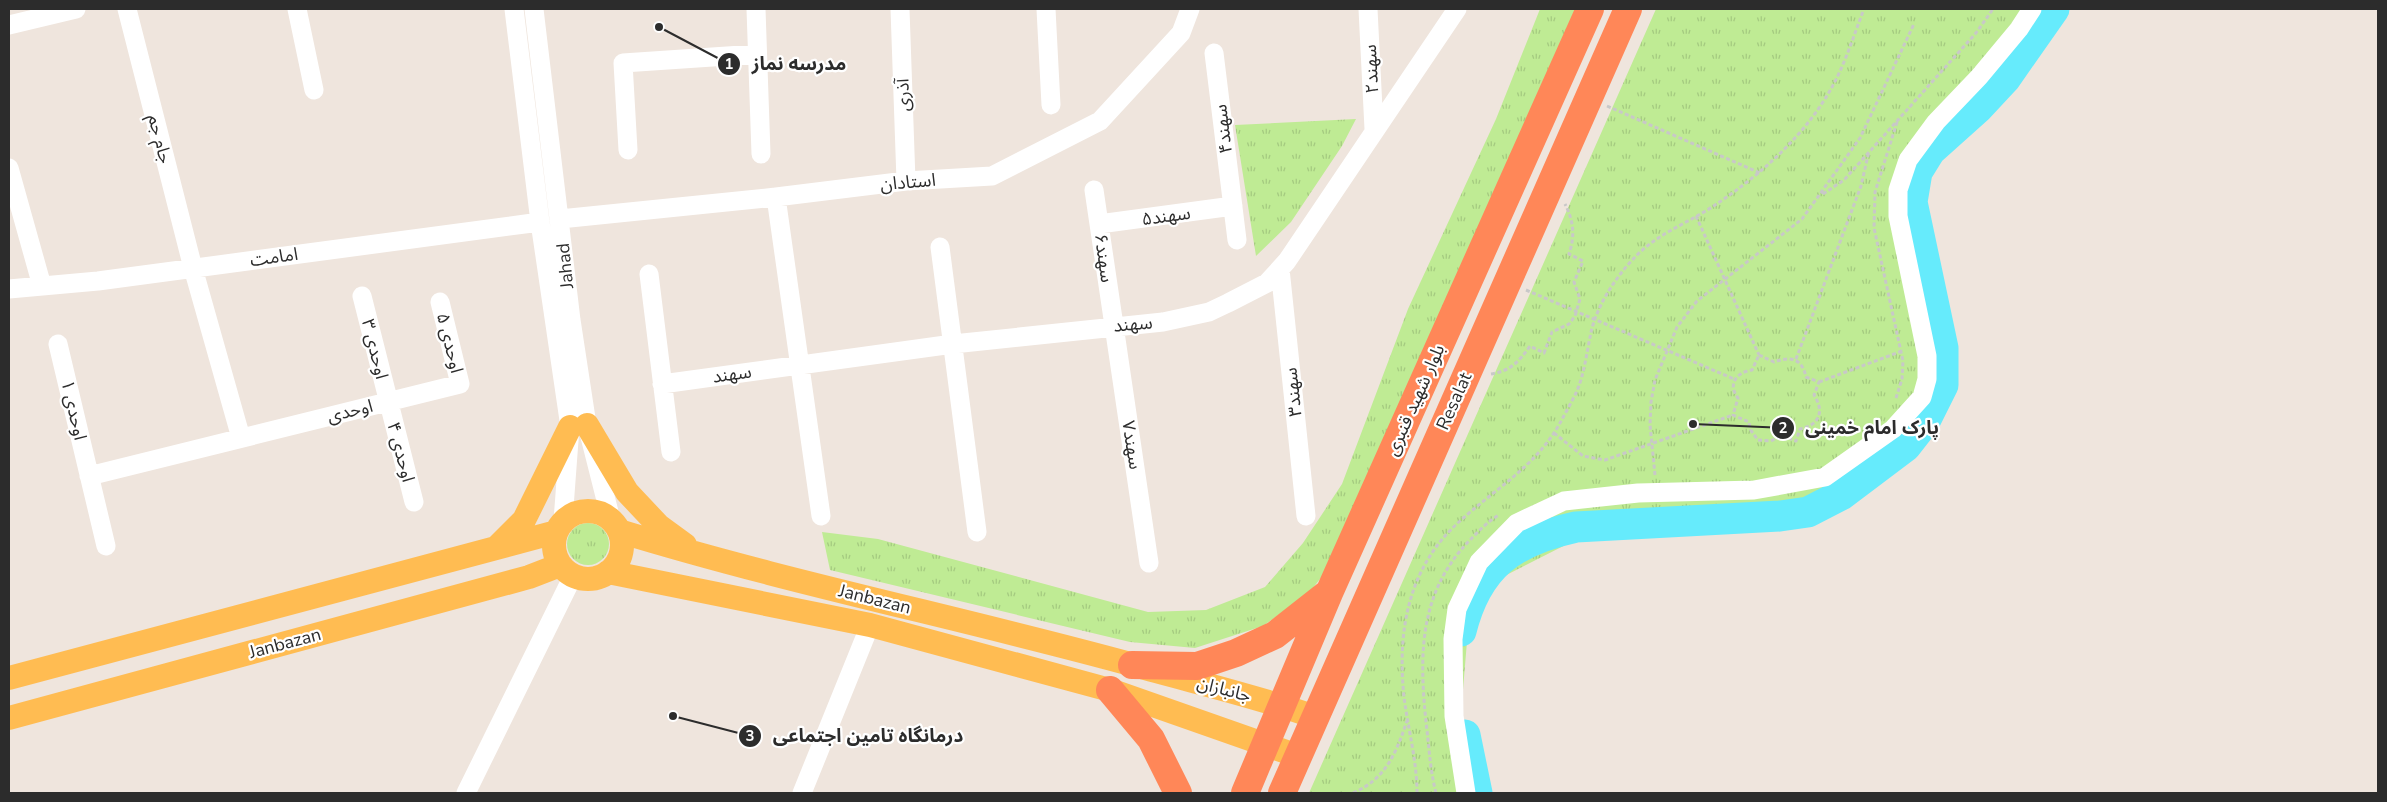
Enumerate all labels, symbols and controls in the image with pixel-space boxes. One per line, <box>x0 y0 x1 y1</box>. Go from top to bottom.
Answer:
street label: سهند۲ <box>1358 44 1384 94</box>
callout: مدرسه نماز <box>716 47 856 81</box>
text: مدرسه نماز <box>751 51 846 77</box>
text: 1 <box>724 54 734 74</box>
street label: آذری <box>890 77 916 112</box>
street label: سهند۴ <box>1208 103 1238 155</box>
street label: جام جم <box>140 112 178 167</box>
street label: استادان <box>879 168 937 196</box>
street label: سهند۵ <box>1140 201 1192 231</box>
street label: سهند۶ <box>1089 232 1119 284</box>
street label: امامت <box>249 242 299 272</box>
street label: Jahad <box>551 242 579 291</box>
street label: اوحدی ۵ <box>431 310 469 376</box>
street label: سهند <box>1113 310 1153 338</box>
street label: اوحدی ۳ <box>356 316 394 382</box>
street label: بلوار شهید قنبری <box>1380 340 1450 460</box>
street label: سهند <box>711 359 753 389</box>
street label: سهند۳ <box>1278 366 1308 418</box>
street label: Resalat <box>1431 368 1478 434</box>
street label: اوحدی ۱ <box>55 378 93 442</box>
street label: اوحدی <box>325 394 375 428</box>
callout: پارک امام خمینی <box>1770 411 1949 445</box>
text: پارک امام خمینی <box>1805 415 1939 442</box>
text: 2 <box>1778 418 1788 438</box>
street label: اوحدی ۴ <box>381 419 421 485</box>
street label: سهند۷ <box>1116 419 1148 471</box>
street label: Janbazan <box>835 578 914 620</box>
street label: Janbazan <box>245 622 324 664</box>
street label: جانبازان <box>1194 670 1254 708</box>
callout: درمانگاه تامین اجتماعی <box>738 719 973 753</box>
text: درمانگاه تامین اجتماعی <box>773 723 963 749</box>
text: 3 <box>745 726 755 746</box>

